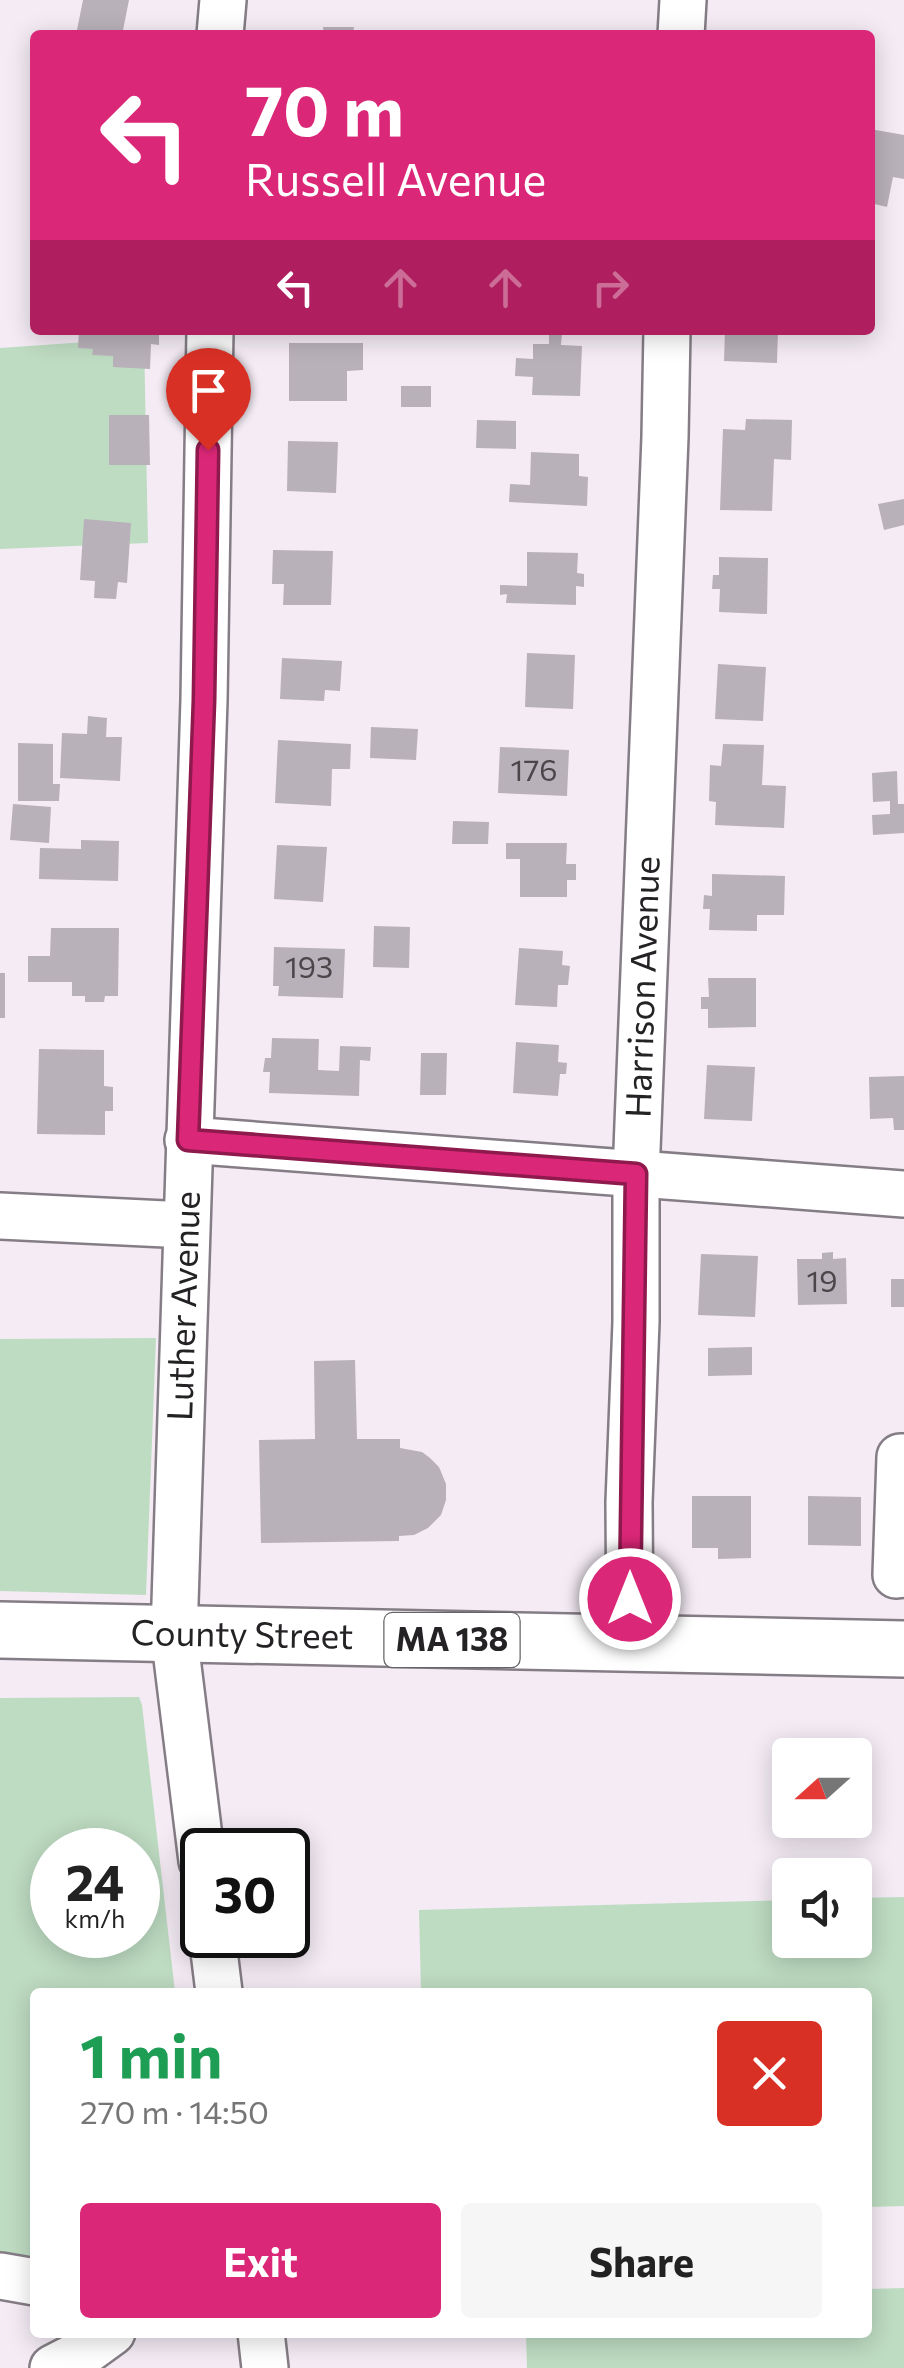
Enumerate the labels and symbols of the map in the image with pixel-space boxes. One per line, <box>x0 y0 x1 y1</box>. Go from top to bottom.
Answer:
pin <box>166 348 251 451</box>
house number: 176 <box>511 750 557 787</box>
street label: Harrison Avenue <box>614 855 667 1118</box>
house number: 193 <box>285 947 333 984</box>
street label: Luther Avenue <box>156 1190 207 1421</box>
house number: 19 <box>806 1261 838 1298</box>
position arrow <box>578 1547 682 1651</box>
street label: County Street <box>130 1609 354 1656</box>
road number: MA 138 <box>384 1613 520 1667</box>
north arrow <box>772 1738 872 1838</box>
speed limit sign: 30 <box>180 1828 310 1958</box>

